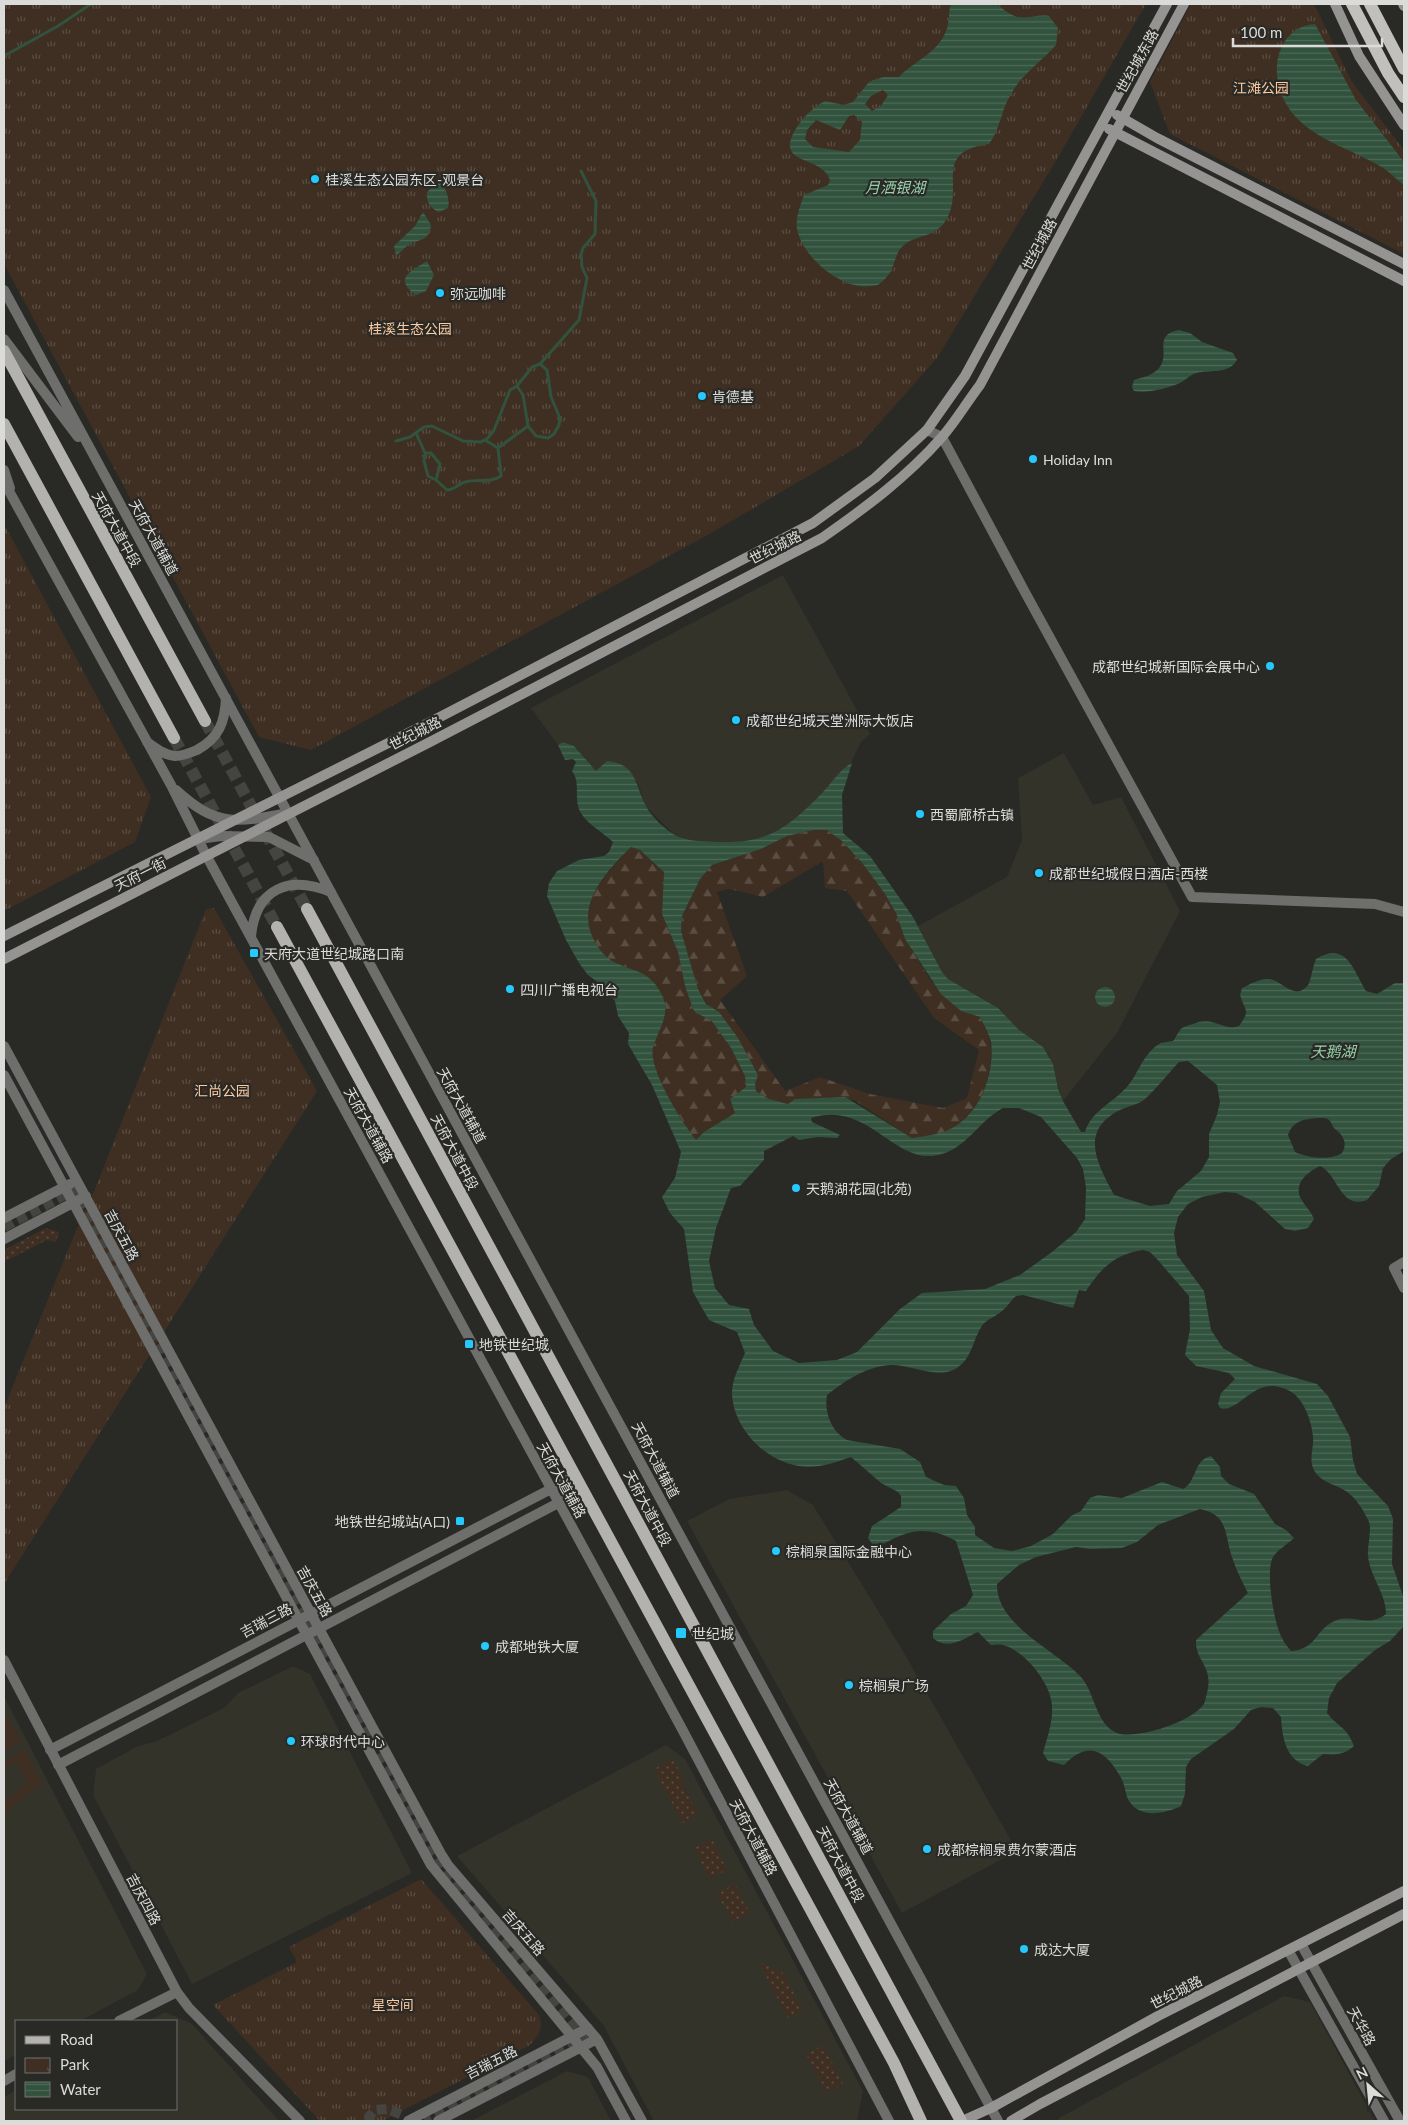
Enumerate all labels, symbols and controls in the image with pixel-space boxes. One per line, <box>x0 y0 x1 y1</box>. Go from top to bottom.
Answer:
scale bar <box>1233 15 1382 47</box>
text: 100 m <box>1240 23 1282 41</box>
street label: 世纪城东路 <box>1113 26 1161 96</box>
park label: 江滩公园 <box>1233 79 1289 96</box>
place label: 桂溪生态公园东区-观景台 <box>325 171 484 188</box>
marker: 桂溪生态公园东区-观景台 <box>309 173 321 185</box>
water label: 月洒银湖 <box>865 178 927 196</box>
street label: 世纪城路 <box>1018 215 1060 273</box>
place label: 弥远咖啡 <box>450 285 506 302</box>
marker: 弥远咖啡 <box>434 287 446 299</box>
park label: 桂溪生态公园 <box>368 320 452 337</box>
place label: 肯德基 <box>712 388 754 405</box>
marker: 肯德基 <box>696 390 708 402</box>
place label: Holiday Inn <box>1043 451 1113 468</box>
marker: Holiday Inn <box>1027 453 1039 465</box>
street label: 天府大道中段 <box>89 488 145 570</box>
street label: 天府大道辅道 <box>126 496 182 578</box>
street label: 世纪城路 <box>746 527 804 567</box>
place label: 成都世纪城新国际会展中心 <box>1092 658 1260 675</box>
marker: 成都世纪城新国际会展中心 <box>1264 660 1276 672</box>
place label: 成都世纪城天堂洲际大饭店 <box>746 712 914 729</box>
street label: 世纪城路 <box>386 713 444 753</box>
marker: 成都世纪城天堂洲际大饭店 <box>730 714 742 726</box>
place label: 西蜀廊桥古镇 <box>930 806 1014 823</box>
marker: 西蜀廊桥古镇 <box>914 808 926 820</box>
street label: 天府一街 <box>111 854 169 894</box>
place label: 成都世纪城假日酒店-西楼 <box>1049 865 1208 882</box>
marker: 成都世纪城假日酒店-西楼 <box>1033 867 1045 879</box>
place label: 天府大道世纪城路口南 <box>264 945 404 962</box>
marker: 天府大道世纪城路口南 <box>248 947 260 959</box>
place label: 四川广播电视台 <box>520 981 618 998</box>
marker: 四川广播电视台 <box>504 983 516 995</box>
water label: 天鹅湖 <box>1310 1042 1357 1060</box>
street label: 天府大道辅道 <box>434 1064 490 1146</box>
park label: 汇尚公园 <box>194 1082 250 1099</box>
street label: 天府大道辅路 <box>341 1084 397 1166</box>
street label: 天府大道中段 <box>428 1111 482 1193</box>
place label: 天鹅湖花园(北苑) <box>806 1180 912 1197</box>
marker: 天鹅湖花园(北苑) <box>790 1182 802 1194</box>
street label: 吉庆五路 <box>101 1206 143 1264</box>
place label: 地铁世纪城 <box>479 1336 549 1353</box>
marker: 地铁世纪城 <box>463 1338 475 1350</box>
street label: 天府大道辅道 <box>629 1419 683 1501</box>
street label: 天府大道辅路 <box>534 1439 590 1521</box>
street label: 天府大道中段 <box>621 1467 675 1549</box>
place label: 地铁世纪城站(A口) <box>335 1513 450 1530</box>
marker: 地铁世纪城站(A口) <box>454 1515 466 1527</box>
place label: 棕榈泉国际金融中心 <box>786 1543 912 1560</box>
marker: 棕榈泉国际金融中心 <box>770 1545 782 1557</box>
street label: 吉庆五路 <box>294 1562 336 1620</box>
street label: 吉瑞三路 <box>237 1599 295 1641</box>
place label: 世纪城 <box>692 1625 734 1642</box>
marker: 世纪城 <box>674 1626 688 1640</box>
place label: 成都地铁大厦 <box>495 1638 579 1655</box>
marker: 成都地铁大厦 <box>479 1640 491 1652</box>
place label: 棕榈泉广场 <box>859 1677 929 1694</box>
marker: 棕榈泉广场 <box>843 1679 855 1691</box>
place label: 环球时代中心 <box>301 1733 385 1750</box>
marker: 环球时代中心 <box>285 1735 297 1747</box>
street label: 天府大道辅道 <box>821 1775 877 1857</box>
street label: 天府大道辅路 <box>727 1796 781 1878</box>
street label: 天府大道中段 <box>814 1823 868 1905</box>
place label: 成都棕榈泉费尔蒙酒店 <box>937 1841 1077 1858</box>
marker: 成都棕榈泉费尔蒙酒店 <box>921 1843 933 1855</box>
street label: 吉庆四路 <box>123 1870 165 1928</box>
street label: 吉庆五路 <box>499 1905 549 1959</box>
place label: 成达大厦 <box>1034 1941 1090 1958</box>
marker: 成达大厦 <box>1018 1943 1030 1955</box>
street label: 世纪城路 <box>1147 1972 1205 2012</box>
park label: 星空间 <box>372 1996 414 2013</box>
street label: 天华路 <box>1344 2004 1380 2048</box>
legend <box>15 2020 178 2110</box>
text: Road <box>60 2030 93 2048</box>
street label: 吉瑞五路 <box>462 2042 520 2082</box>
text: Park <box>60 2055 90 2073</box>
north arrow <box>1343 2060 1393 2110</box>
text: N <box>1353 2063 1371 2083</box>
text: Water <box>60 2080 101 2098</box>

